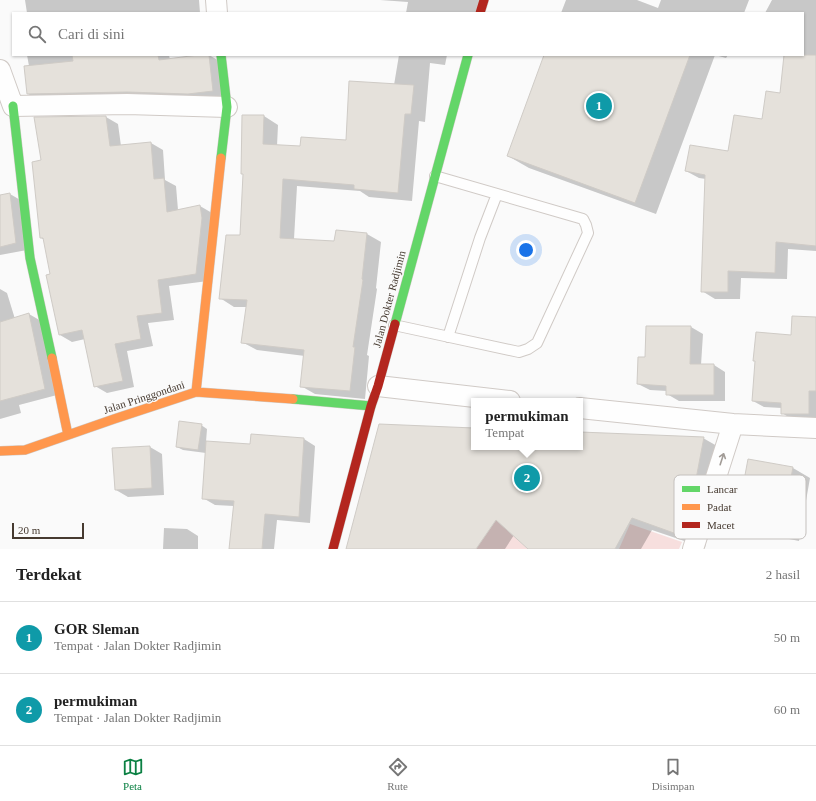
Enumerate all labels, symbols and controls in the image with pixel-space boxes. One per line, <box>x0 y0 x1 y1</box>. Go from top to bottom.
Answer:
search box <box>12 12 804 56</box>
icon: search <box>26 23 48 45</box>
text: Cari di sini <box>58 26 125 42</box>
pin: 1 <box>586 91 612 121</box>
your location <box>516 240 536 260</box>
street label: Jalan Dokter Radjimin <box>370 249 408 349</box>
street label: Jalan Pringgondani <box>102 378 186 416</box>
popup <box>471 398 583 450</box>
text: permukiman <box>485 408 569 424</box>
text: Tempat <box>485 425 524 440</box>
one-way arrow <box>719 452 726 465</box>
pin: 2 <box>514 463 540 493</box>
legend <box>674 475 806 539</box>
text: Lancar <box>707 483 738 495</box>
text: Padat <box>707 501 731 513</box>
text: Macet <box>707 519 734 531</box>
scale bar <box>12 521 84 540</box>
text: 20 m <box>18 524 40 536</box>
text: Terdekat <box>16 565 82 584</box>
text: 2 hasil <box>766 567 800 582</box>
text: GOR Sleman <box>54 621 139 637</box>
text: 1 <box>26 630 32 645</box>
text: 50 m <box>774 630 800 645</box>
text: Tempat · Jalan Dokter Radjimin <box>54 638 221 653</box>
text: permukiman <box>54 693 137 709</box>
text: 2 <box>26 702 32 717</box>
text: 60 m <box>774 702 800 717</box>
text: Tempat · Jalan Dokter Radjimin <box>54 710 221 725</box>
tab: Peta <box>122 756 144 792</box>
tab: Rute <box>387 756 409 792</box>
tab: Disimpan <box>652 756 694 792</box>

